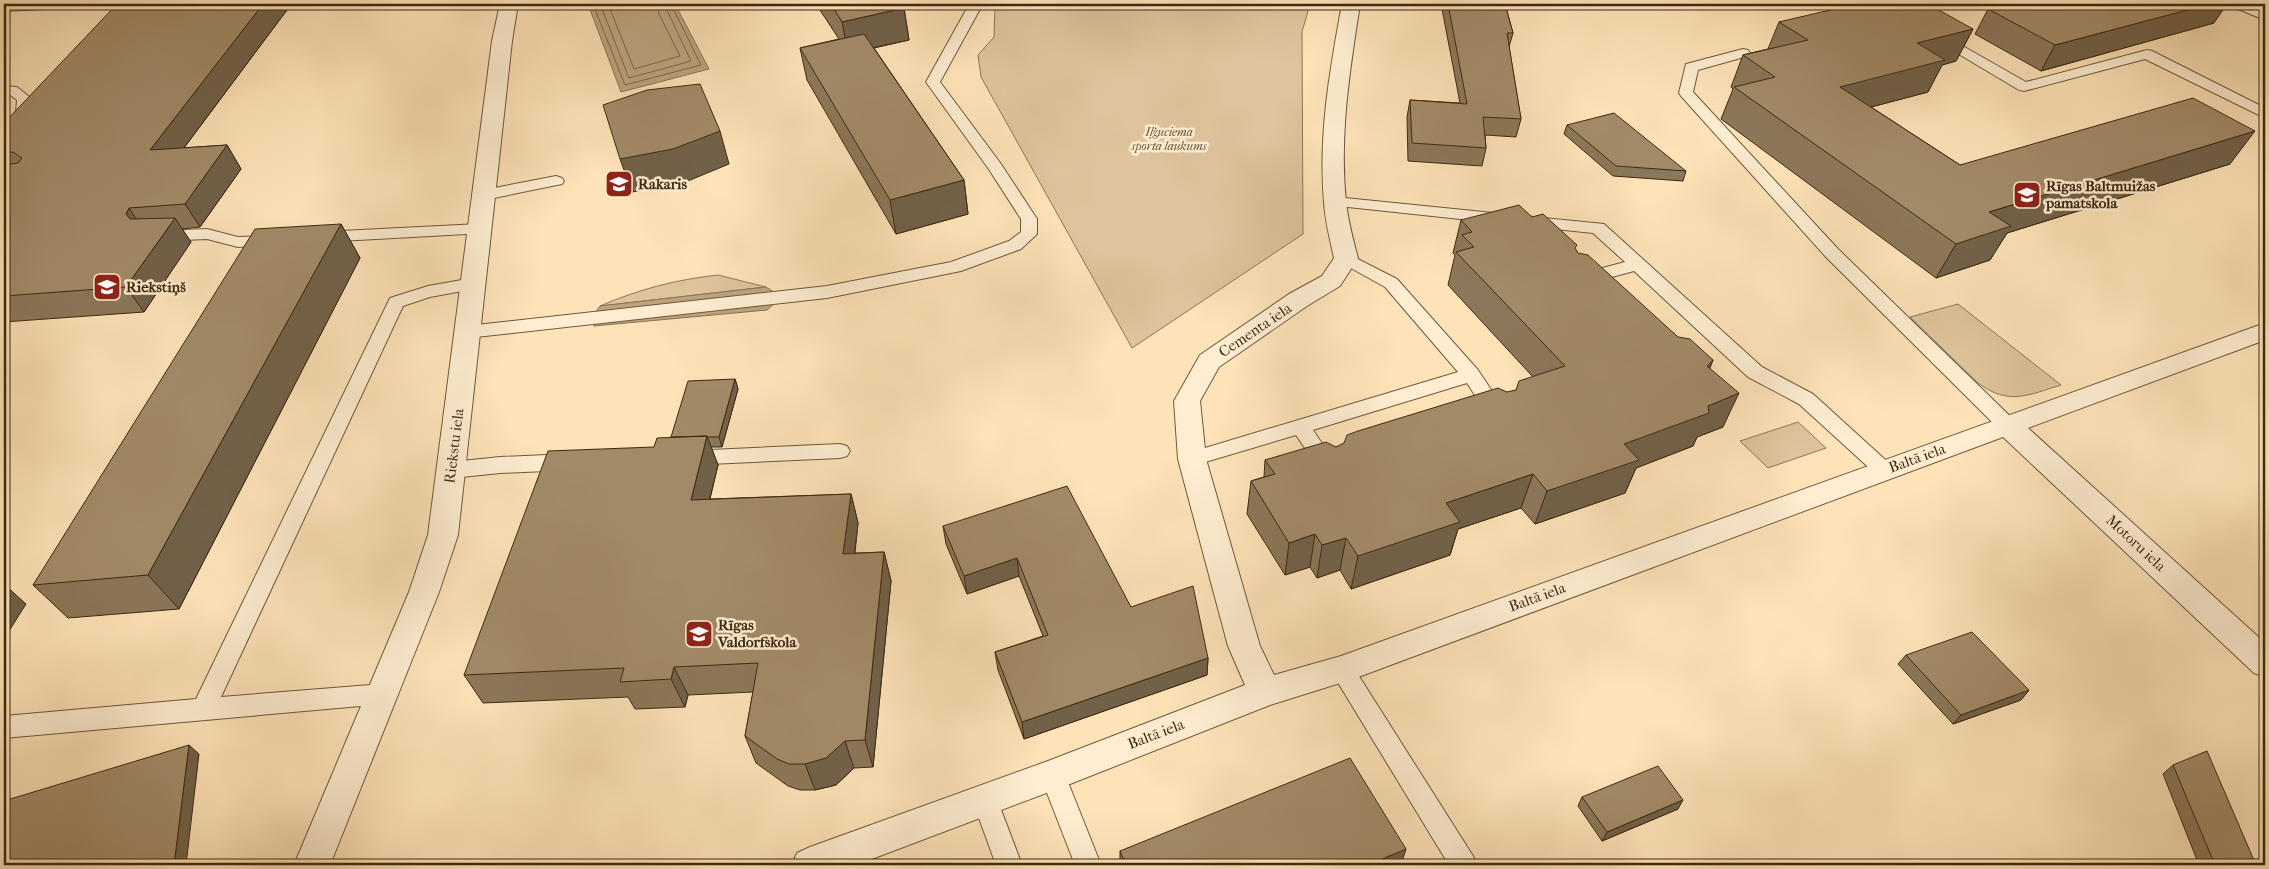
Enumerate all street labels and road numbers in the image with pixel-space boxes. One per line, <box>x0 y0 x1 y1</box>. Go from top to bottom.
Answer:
street label: Cementa iela <box>1215 298 1296 361</box>
street label: Riekstu iela <box>440 406 468 485</box>
street label: Baltā iela <box>1886 439 1949 477</box>
street label: Motoru iela <box>2102 511 2170 576</box>
street label: Baltā iela <box>1506 578 1569 616</box>
street label: Baltā iela <box>1125 715 1188 753</box>

